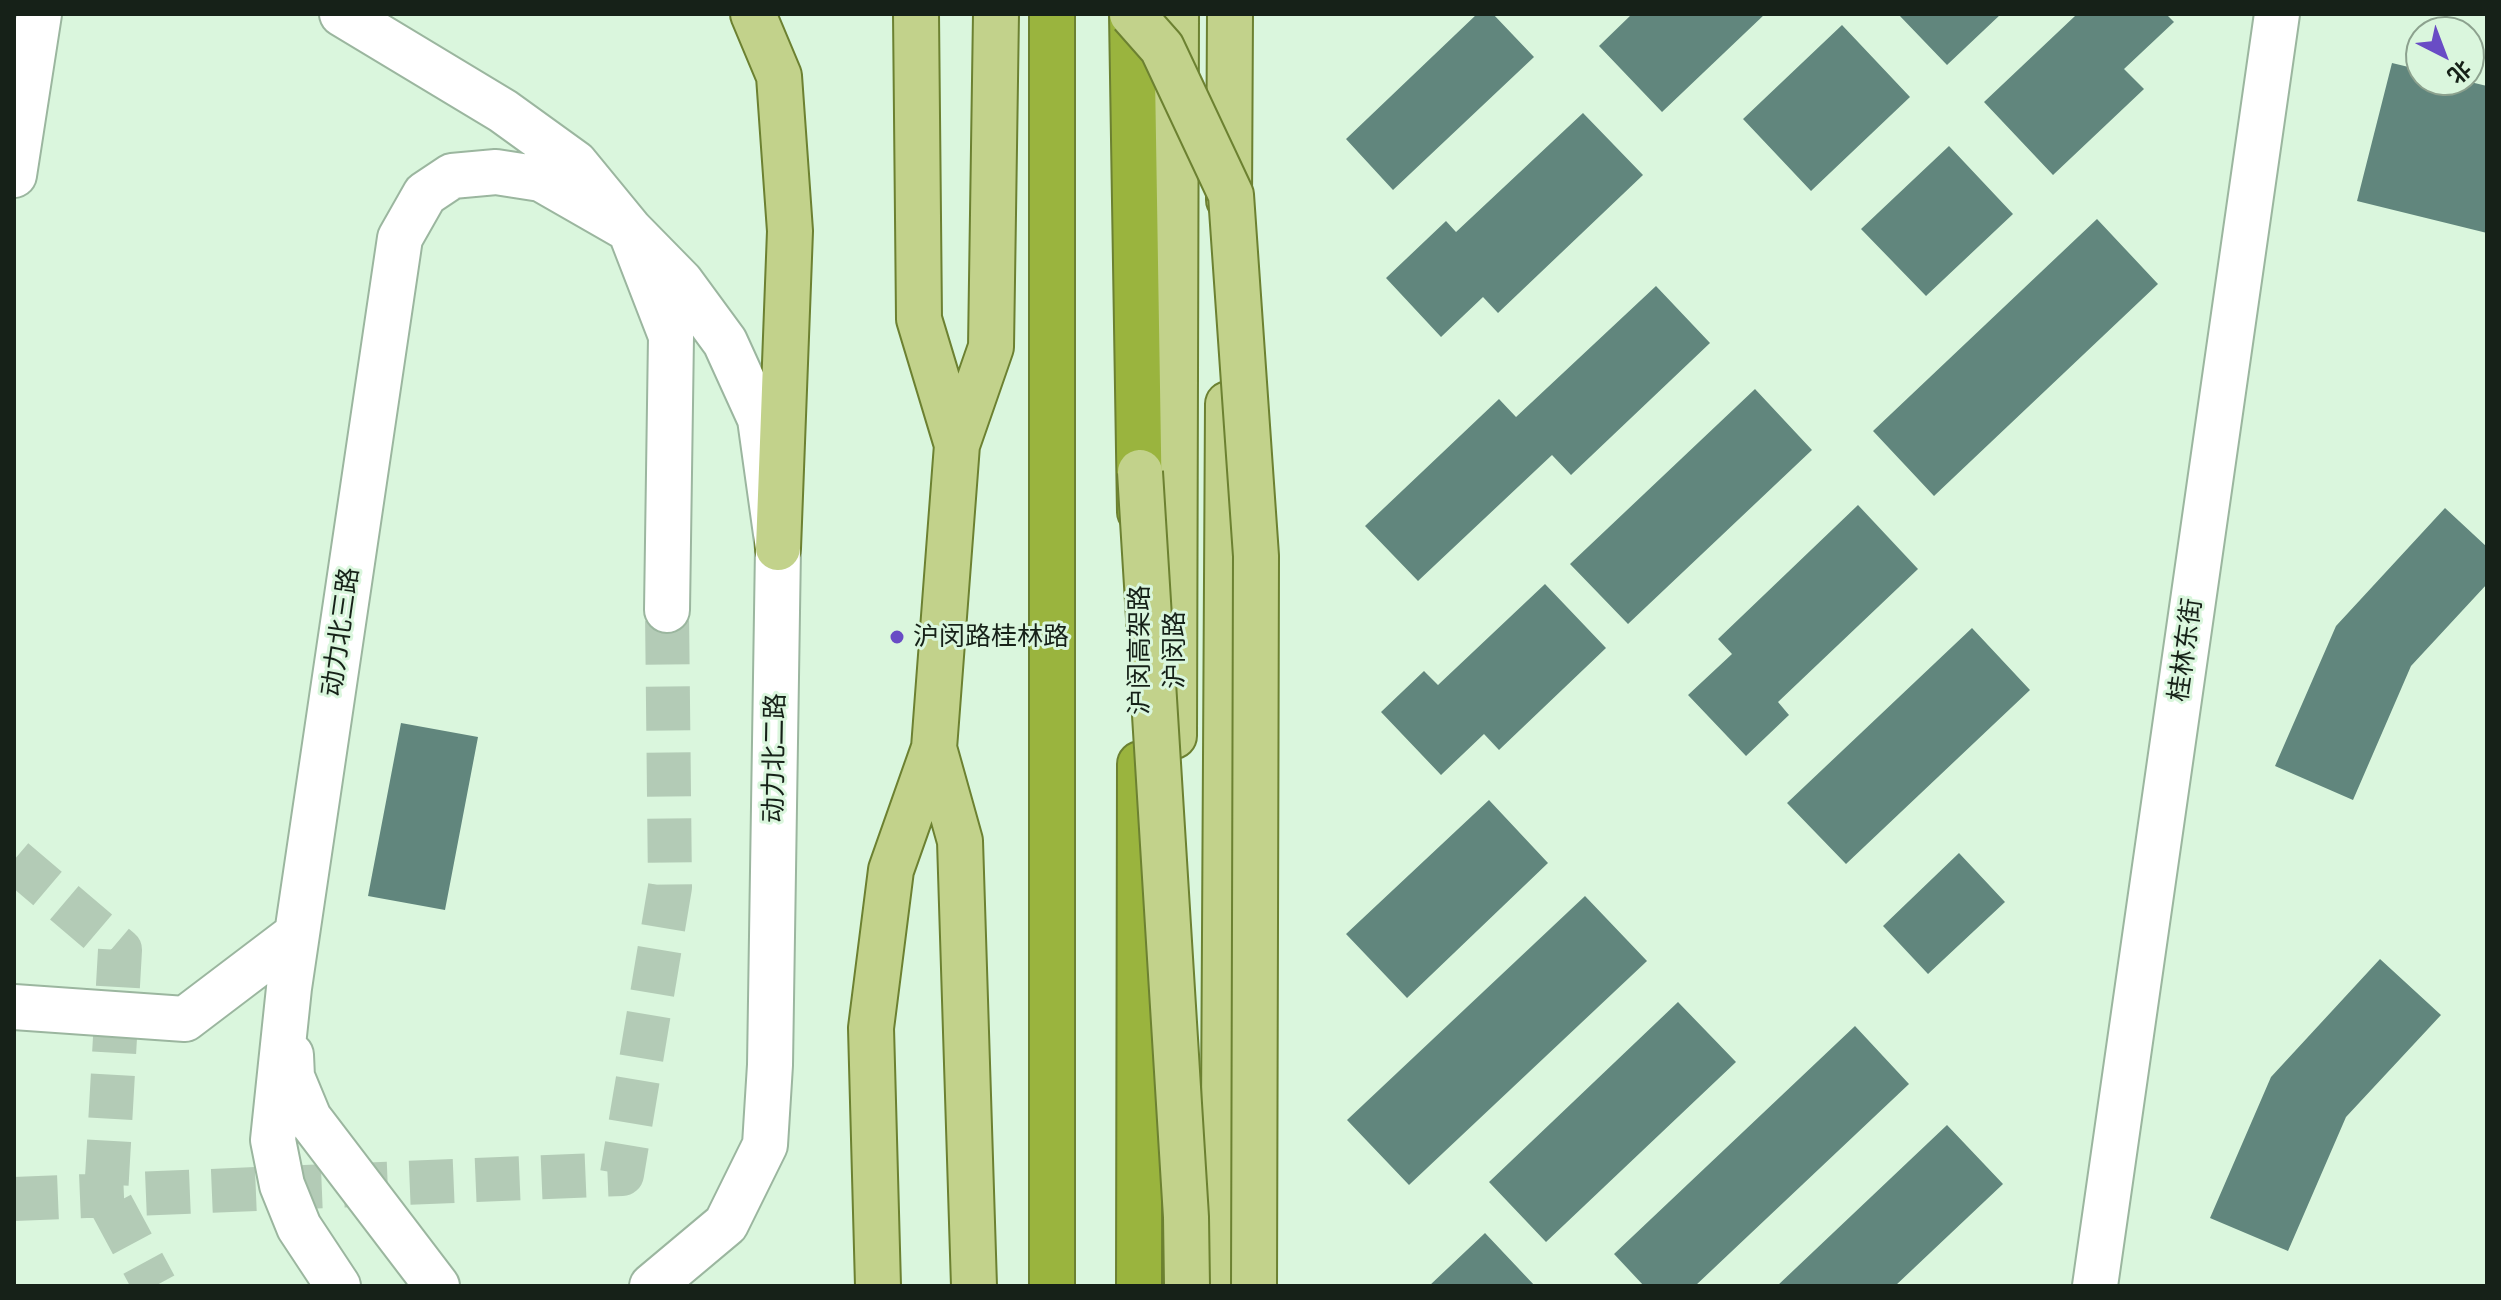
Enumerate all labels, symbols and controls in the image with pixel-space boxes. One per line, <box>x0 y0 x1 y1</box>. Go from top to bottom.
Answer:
north arrow <box>2405 16 2485 96</box>
text: 北 <box>2442 55 2477 90</box>
street label: 动力北三路 <box>317 565 365 699</box>
street label: 沪闵高架路 <box>1124 585 1156 715</box>
street label: 桂林东街 <box>2163 596 2209 704</box>
street label: 沪闵路 <box>1159 611 1191 689</box>
place label: 沪闵路桂林路 <box>913 621 1069 653</box>
marker: 沪闵路桂林路 <box>888 628 906 646</box>
street label: 动力北二路 <box>758 693 792 823</box>

